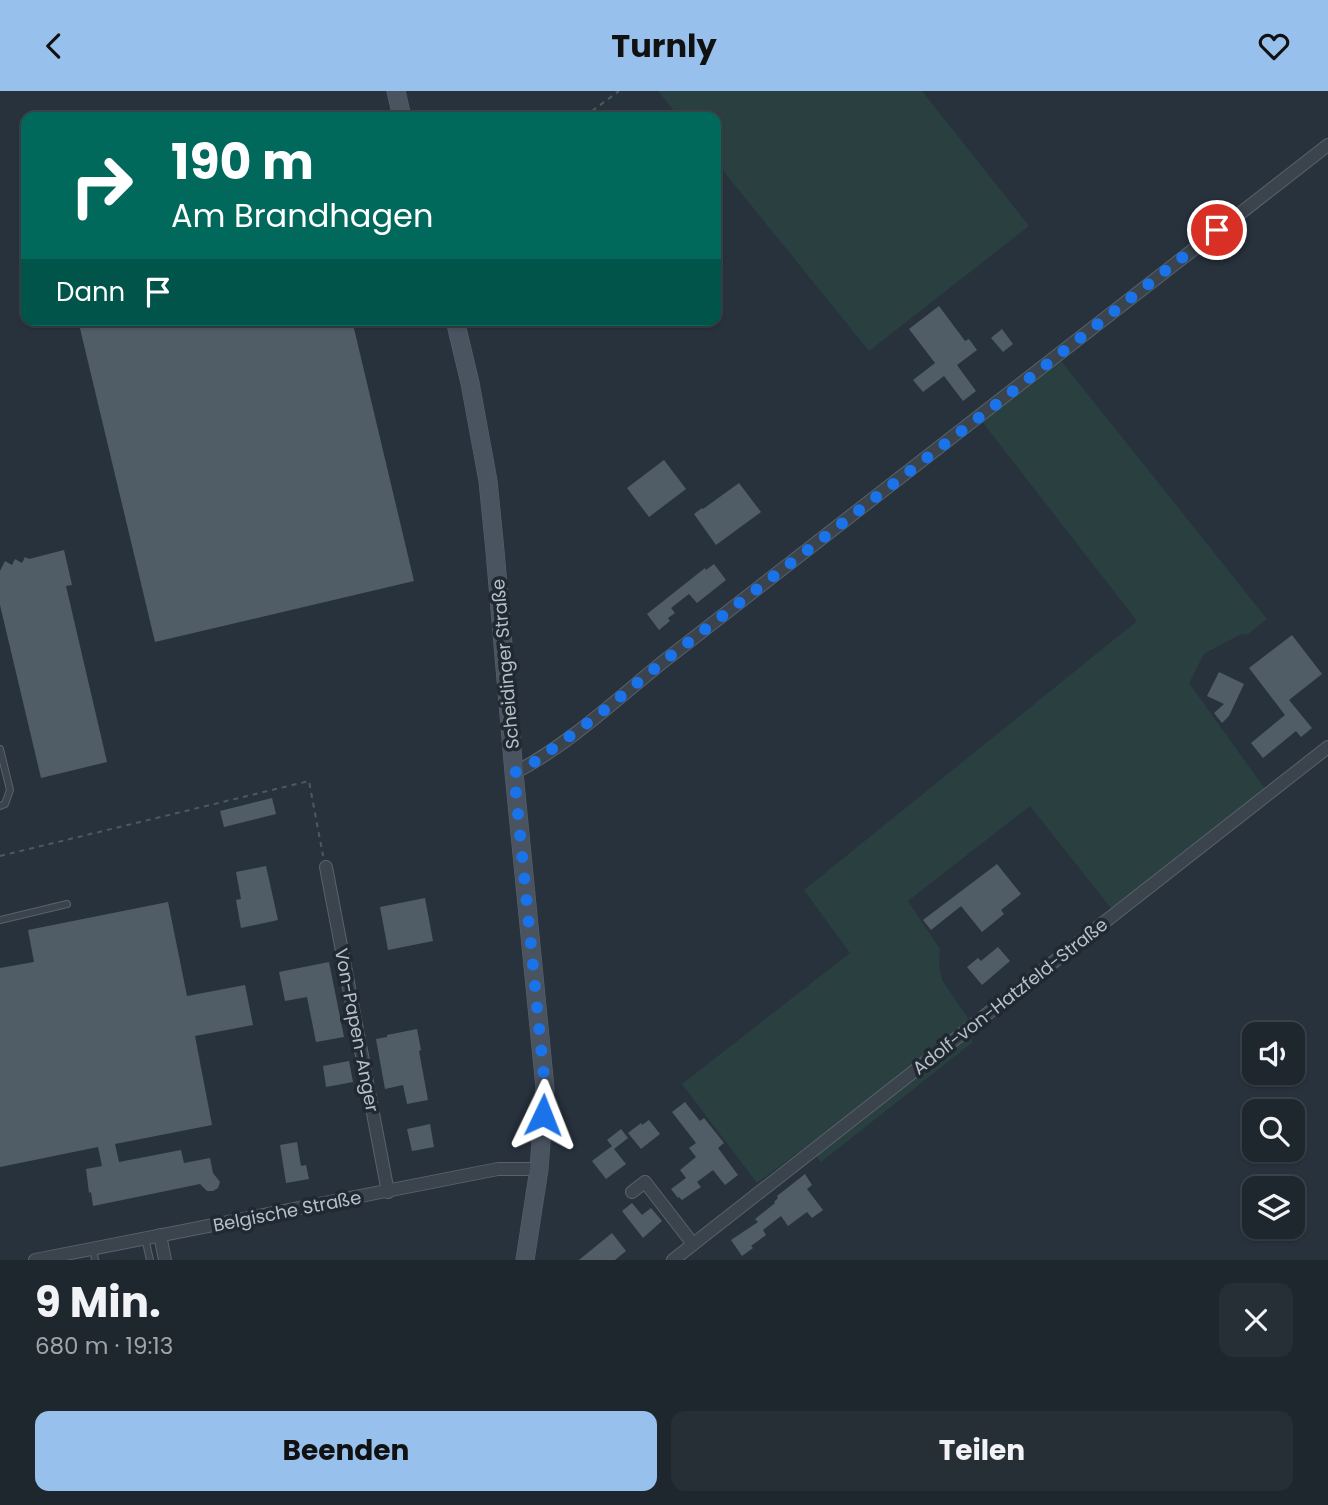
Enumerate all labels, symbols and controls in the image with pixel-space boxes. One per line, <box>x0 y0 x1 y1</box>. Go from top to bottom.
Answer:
text: Turnly <box>611 23 717 68</box>
icon: back <box>35 27 73 65</box>
icon: heart <box>1255 27 1293 65</box>
text: 190 m <box>171 128 314 196</box>
icon: right <box>56 140 147 231</box>
text: Am Brandhagen <box>171 193 433 238</box>
pin <box>1187 200 1247 260</box>
icon: arrive <box>1198 211 1236 249</box>
icon: arrive <box>139 273 177 311</box>
text: Dann <box>56 274 125 310</box>
street label: Scheidinger Straße <box>485 578 525 750</box>
street label: Adolf-von-Hatzfeld-Straße <box>907 912 1113 1080</box>
street label: Von-Papen-Anger <box>329 946 385 1114</box>
map controls <box>1242 1022 1305 1239</box>
button: sound <box>1242 1022 1305 1085</box>
position arrow <box>506 1078 580 1152</box>
button: search <box>1242 1099 1305 1162</box>
button: layers <box>1242 1176 1305 1239</box>
street label: Belgische Straße <box>211 1184 363 1238</box>
text: 9 Min. <box>35 1273 161 1332</box>
button: close <box>1219 1283 1293 1357</box>
text: 680 m · 19:13 <box>35 1330 173 1362</box>
button: Beenden <box>35 1411 657 1491</box>
button: Teilen <box>671 1411 1293 1491</box>

